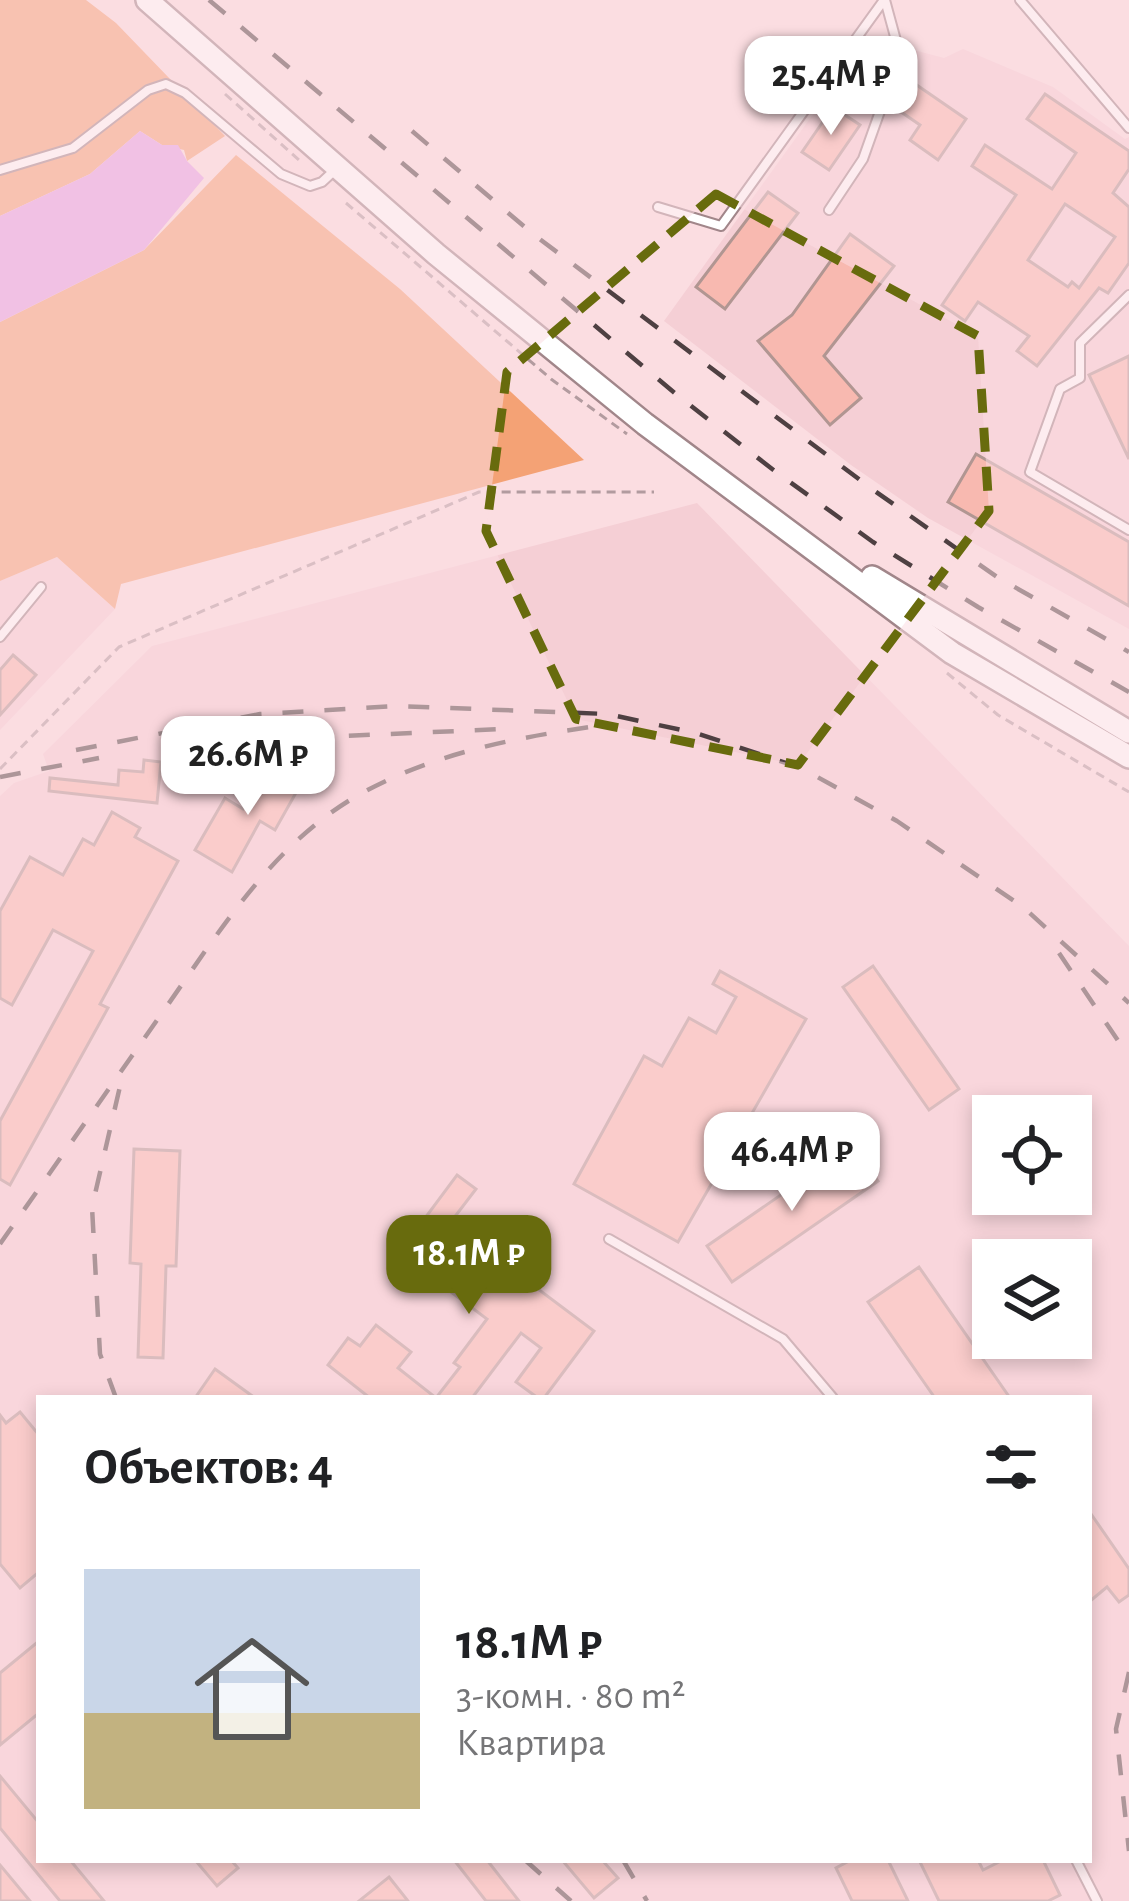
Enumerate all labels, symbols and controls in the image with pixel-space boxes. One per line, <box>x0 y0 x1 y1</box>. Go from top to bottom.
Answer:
pin: 25.4M ₽ <box>720 36 942 138</box>
text: 25.4M ₽ <box>772 55 891 94</box>
pin: 26.6M ₽ <box>137 716 359 818</box>
text: 26.6M ₽ <box>188 735 308 774</box>
map controls <box>972 1095 1092 1359</box>
button: locate <box>972 1095 1092 1215</box>
pin: 46.4M ₽ <box>681 1112 903 1214</box>
text: 46.4M ₽ <box>731 1131 853 1170</box>
pin: 18.1M ₽ <box>358 1215 580 1317</box>
text: 18.1M ₽ <box>413 1234 525 1273</box>
button: layers <box>972 1239 1092 1359</box>
icon: filters <box>978 1434 1044 1500</box>
text: Объектов: 4 <box>84 1442 333 1493</box>
icon: home <box>180 1617 324 1761</box>
text: 18.1M ₽ <box>456 1617 602 1668</box>
text: 3-комн. · 80 m² <box>456 1677 685 1716</box>
text: Квартира <box>456 1724 606 1763</box>

